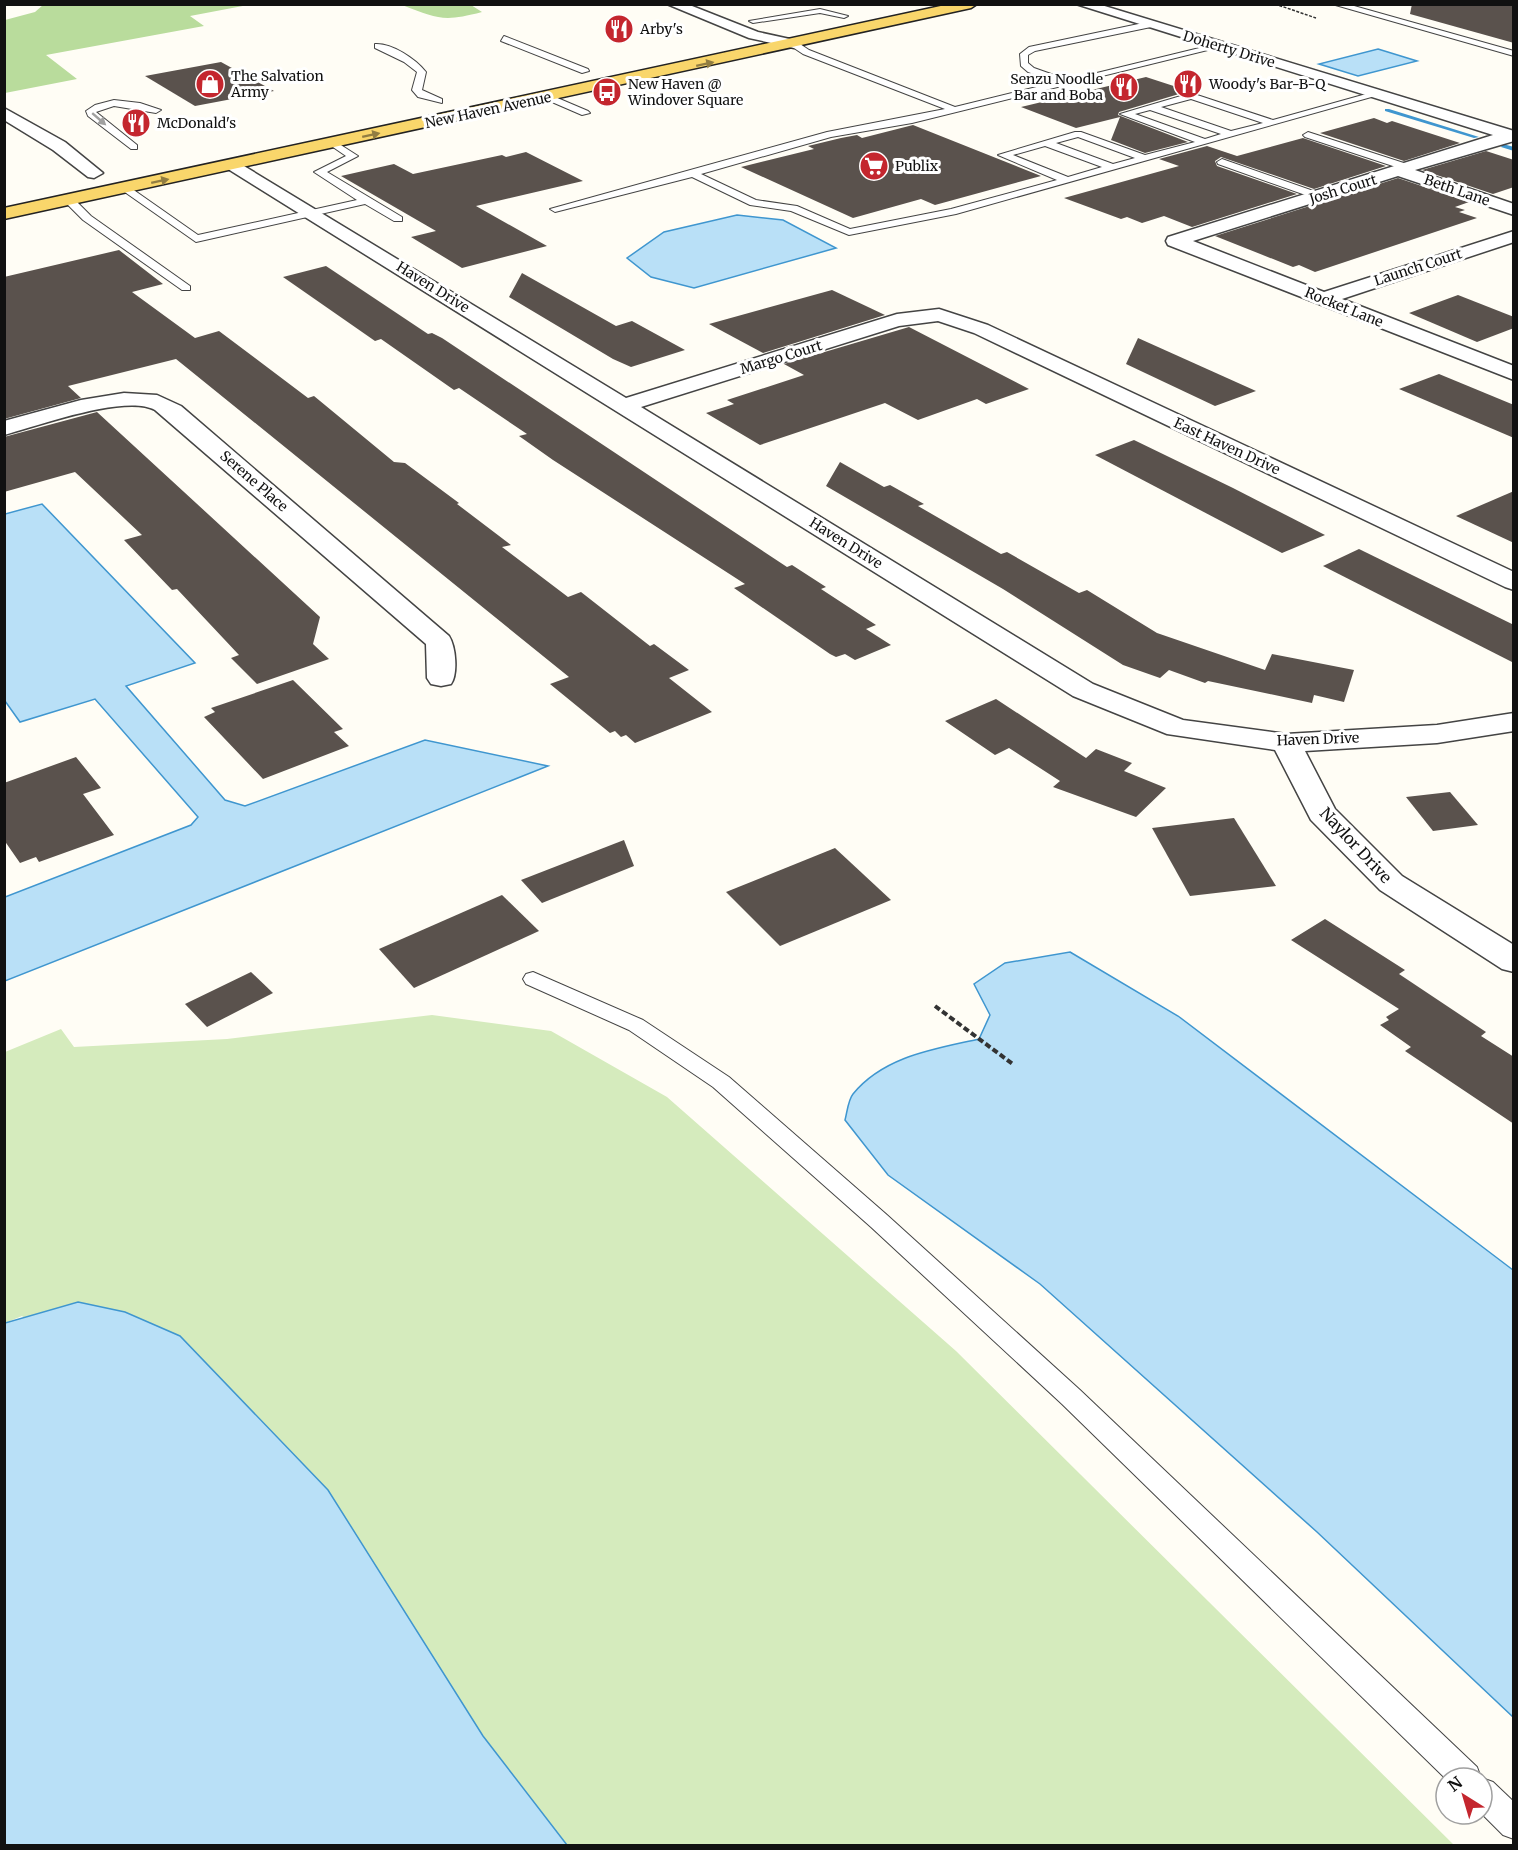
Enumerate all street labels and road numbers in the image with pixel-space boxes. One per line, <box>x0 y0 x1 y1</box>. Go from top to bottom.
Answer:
street label: Doherty Drive <box>1181 27 1277 71</box>
street label: New Haven Avenue <box>423 88 553 132</box>
street label: Josh Court <box>1306 170 1380 208</box>
street label: Beth Lane <box>1422 170 1492 210</box>
street label: Launch Court <box>1372 244 1465 290</box>
street label: Haven Drive <box>393 258 473 316</box>
street label: Rocket Lane <box>1302 283 1386 331</box>
street label: Margo Court <box>738 336 825 378</box>
street label: East Haven Drive <box>1171 414 1283 478</box>
street label: Serene Place <box>216 447 292 515</box>
street label: Haven Drive <box>806 514 886 572</box>
street label: Haven Drive <box>1276 729 1360 749</box>
street label: Naylor Drive <box>1316 803 1396 887</box>

